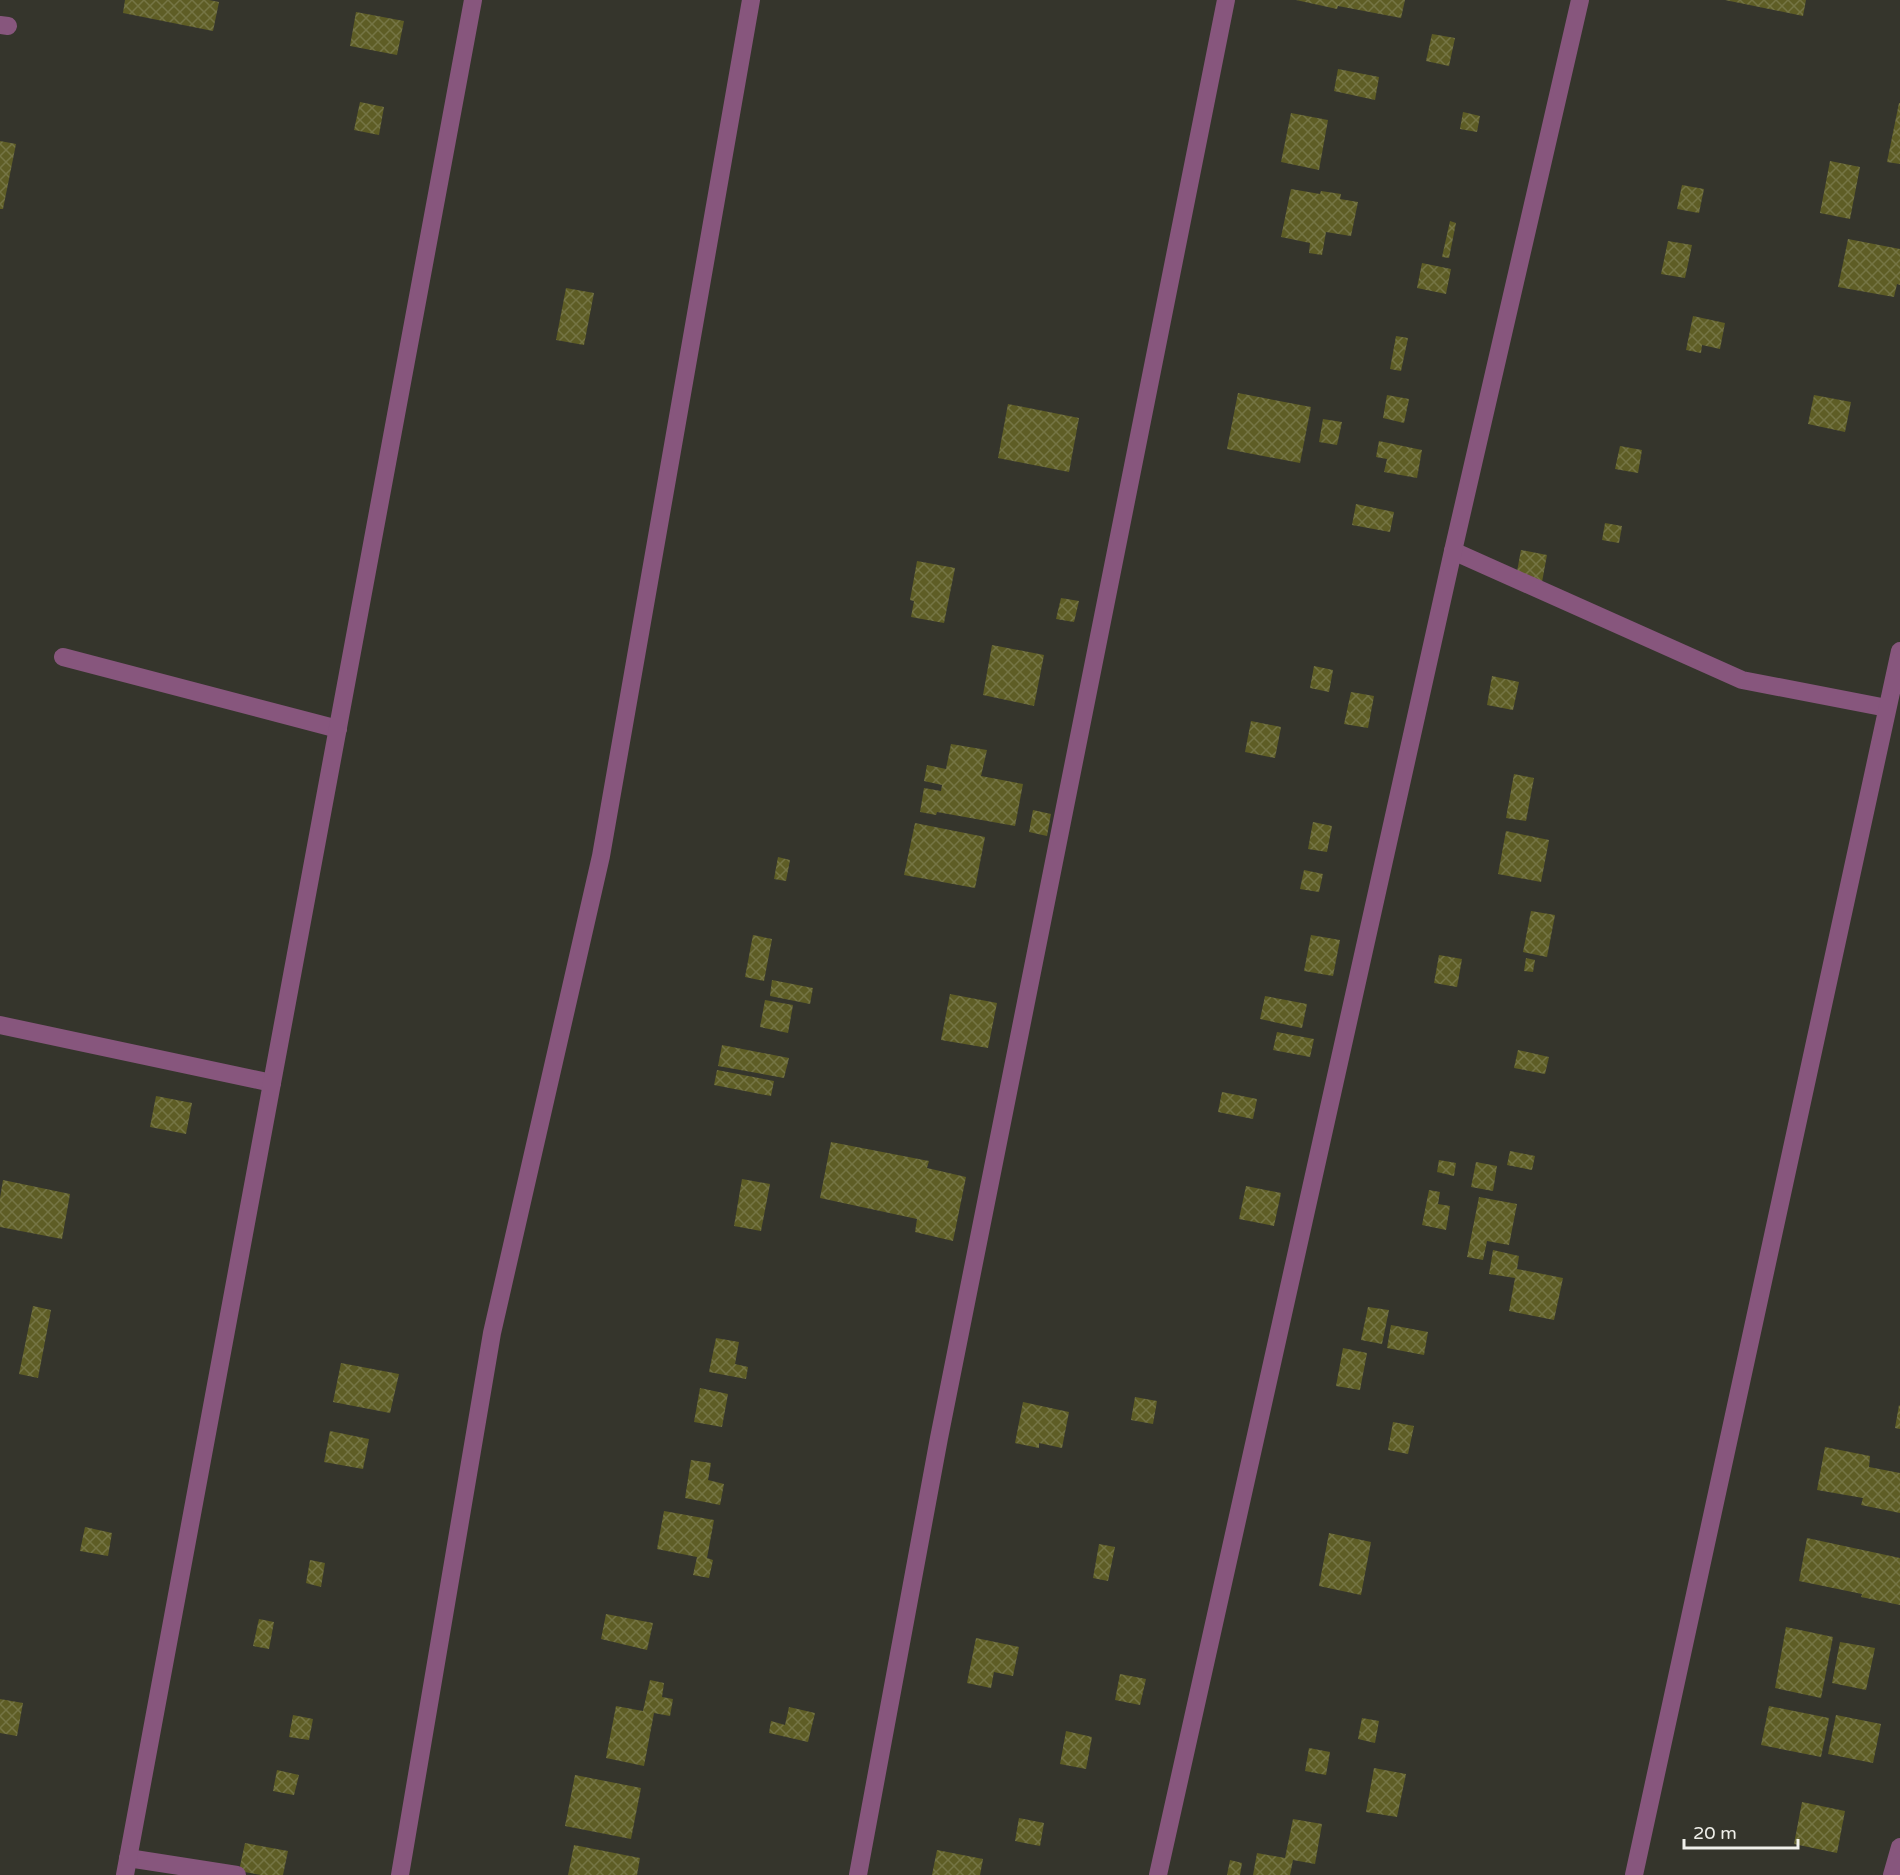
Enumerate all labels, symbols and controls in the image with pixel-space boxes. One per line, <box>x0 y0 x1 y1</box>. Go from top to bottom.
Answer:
scale bar <box>1684 1812 1798 1850</box>
text: 20 m <box>1693 1822 1737 1844</box>

